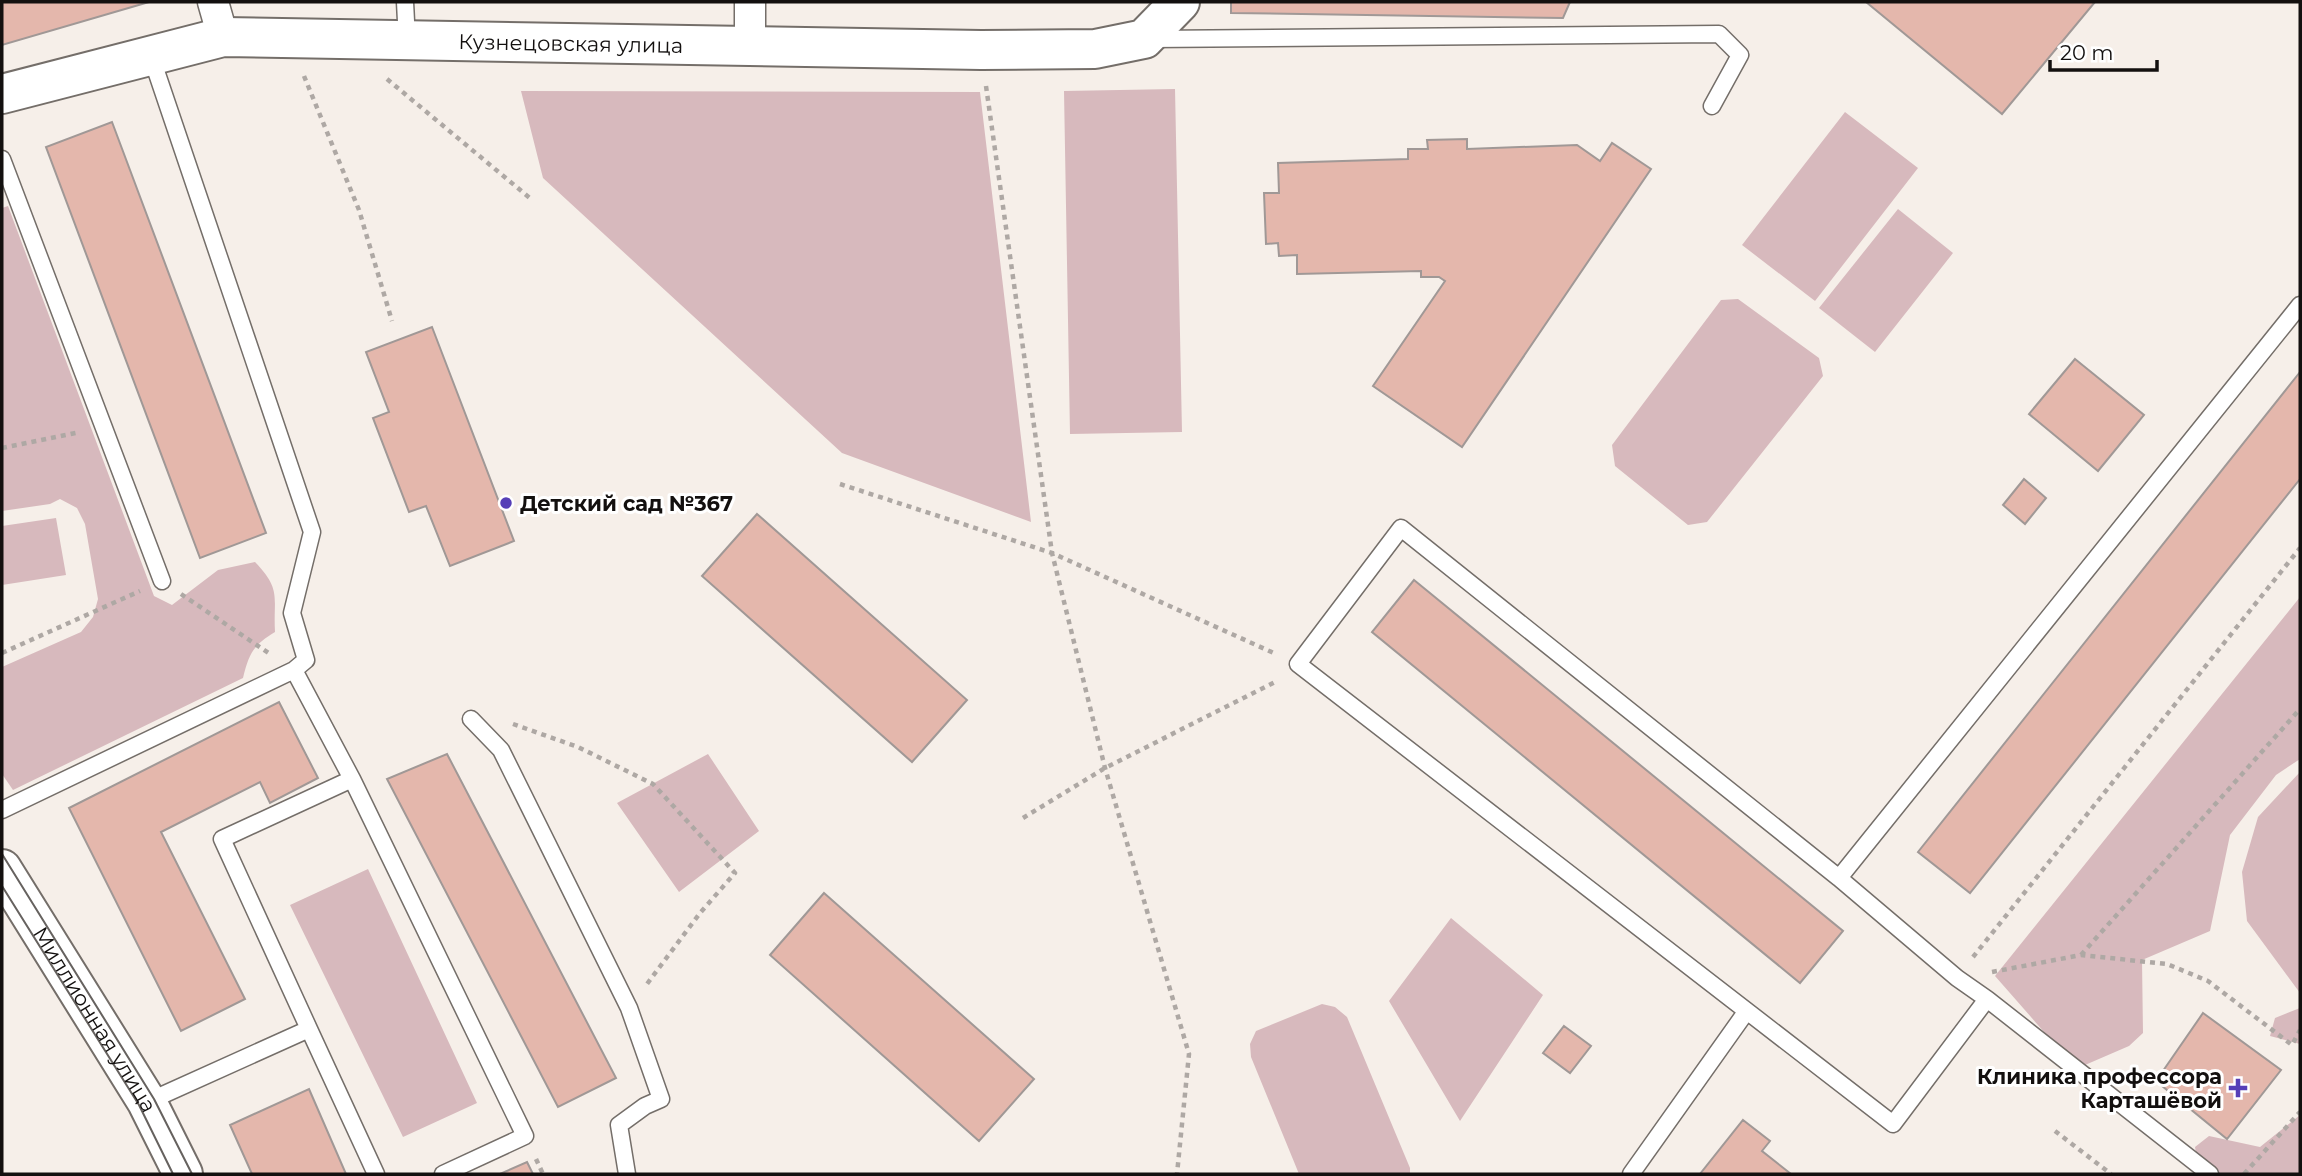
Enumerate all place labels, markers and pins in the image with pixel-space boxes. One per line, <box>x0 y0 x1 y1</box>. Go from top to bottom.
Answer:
place label: Детский сад №367 <box>520 491 733 516</box>
marker: Детский сад №367 <box>498 495 514 511</box>
place label: Клиника профессора Карташёвой <box>1977 1064 2222 1113</box>
marker: Клиника профессора Карташёвой <box>2228 1078 2248 1098</box>

